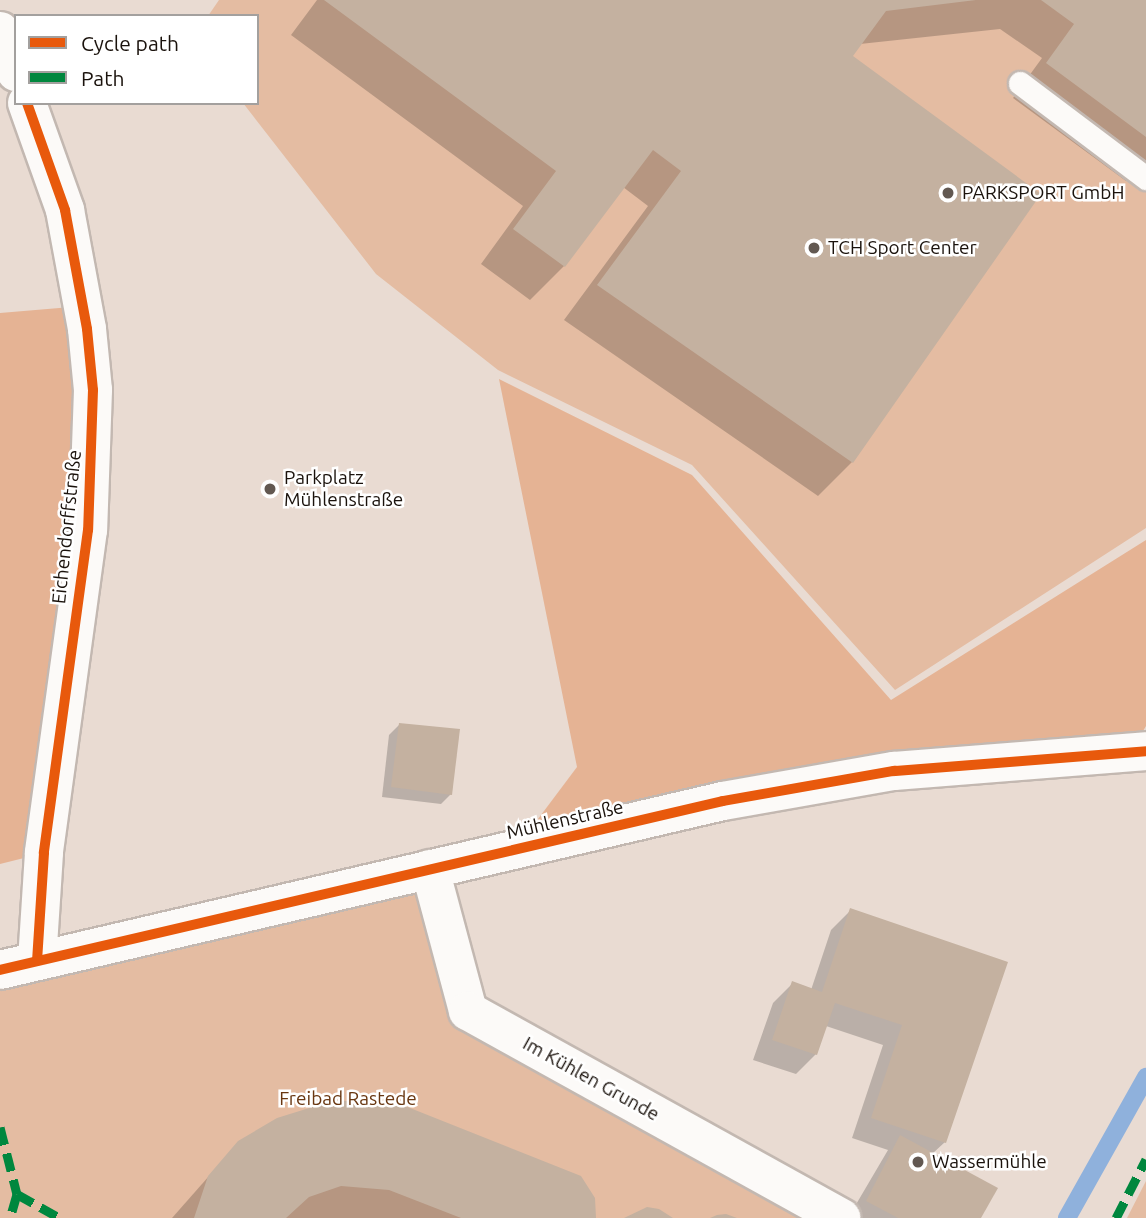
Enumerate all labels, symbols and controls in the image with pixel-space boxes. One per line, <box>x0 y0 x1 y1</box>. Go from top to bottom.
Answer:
legend <box>14 14 259 105</box>
text: Cycle path <box>81 31 179 55</box>
text: Path <box>81 66 124 90</box>
place label: PARKSPORT GmbH <box>962 182 1125 204</box>
marker: PARKSPORT GmbH <box>940 185 956 201</box>
place label: TCH Sport Center <box>828 237 977 259</box>
marker: TCH Sport Center <box>806 240 822 256</box>
street label: Eichendorffstraße <box>48 449 86 605</box>
place label: Parkplatz Mühlenstraße <box>284 467 403 511</box>
marker: Parkplatz Mühlenstraße <box>262 481 278 497</box>
street label: Mühlenstraße <box>504 795 626 845</box>
street label: Im Kühlen Grunde <box>519 1032 663 1126</box>
park label: Freibad Rastede <box>279 1088 417 1110</box>
place label: Wassermühle <box>932 1151 1047 1173</box>
marker: Wassermühle <box>910 1154 926 1170</box>

